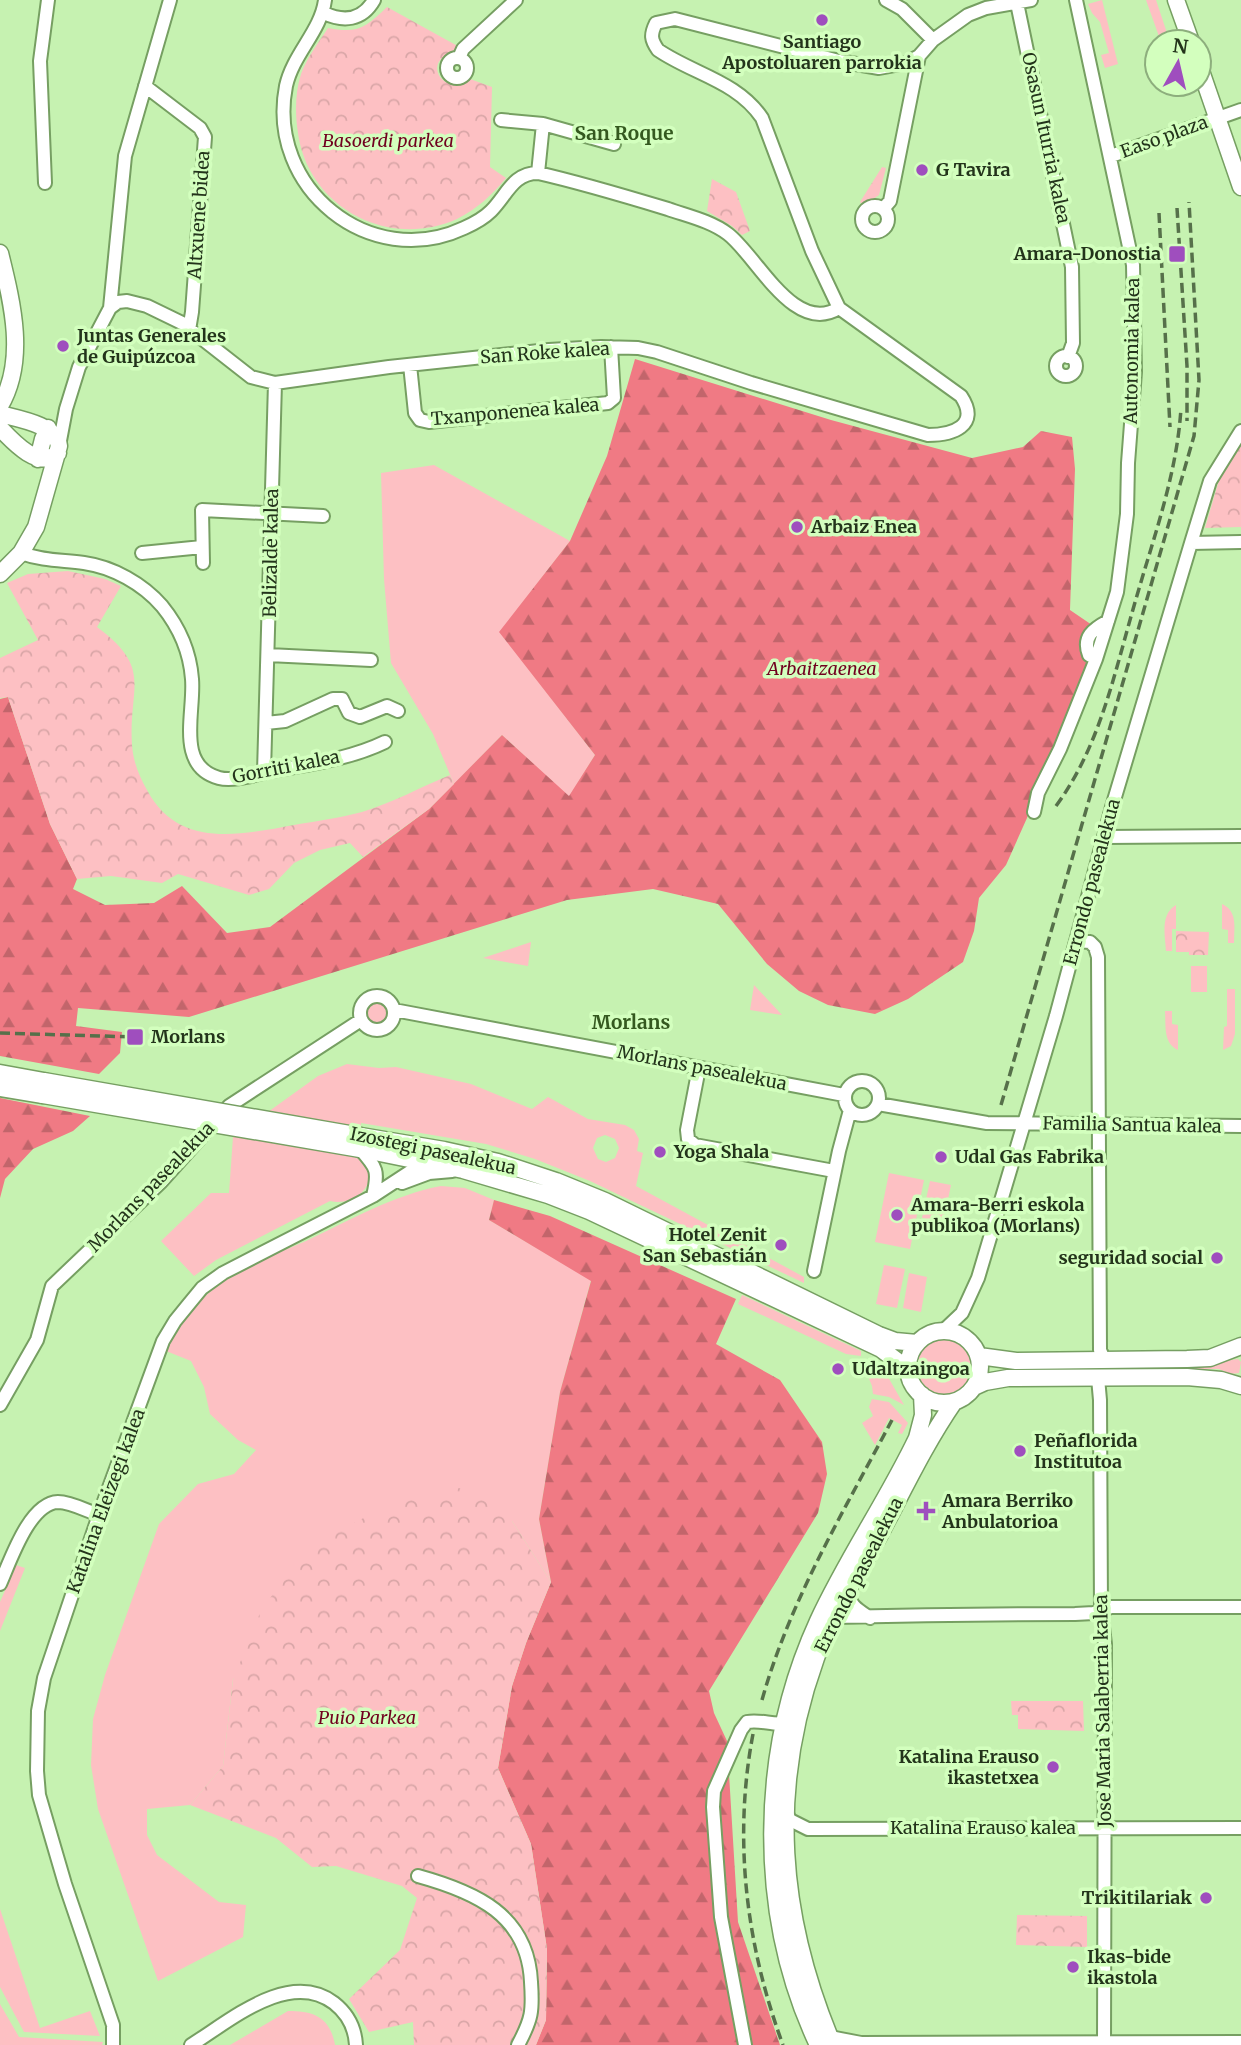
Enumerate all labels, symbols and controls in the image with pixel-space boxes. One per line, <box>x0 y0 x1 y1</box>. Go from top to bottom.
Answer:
marker: Santiago Apostoluaren parrokia <box>814 12 830 28</box>
north arrow <box>1143 28 1213 98</box>
place label: Santiago Apostoluaren parrokia <box>721 30 922 74</box>
text: N <box>1171 33 1189 59</box>
street label: Osasun Iturria kalea <box>1017 50 1076 226</box>
street label: Easo plaza <box>1117 110 1211 163</box>
district label: San Roque <box>575 121 673 145</box>
park label: Basoerdi parkea <box>322 129 454 152</box>
street label: Altxuene bidea <box>182 149 214 281</box>
place label: G Tavira <box>936 158 1011 181</box>
marker: G Tavira <box>914 162 930 178</box>
place label: Amara-Donostia <box>1013 242 1161 265</box>
marker: Amara-Donostia <box>1167 244 1187 264</box>
street label: Autonomia kalea <box>1119 277 1144 425</box>
place label: Juntas Generales de Guipúzcoa <box>76 324 226 368</box>
street label: San Roke kalea <box>479 336 611 369</box>
marker: Juntas Generales de Guipúzcoa <box>55 338 71 354</box>
street label: Txanponenea kalea <box>430 393 600 430</box>
street label: Belizalde kalea <box>258 488 283 618</box>
place label: Arbaiz Enea <box>810 515 917 538</box>
marker: Arbaiz Enea <box>789 519 805 535</box>
park label: Arbaitzaenea <box>765 657 877 680</box>
street label: Gorriti kalea <box>230 745 342 788</box>
street label: Errondo pasealekua <box>1058 796 1125 968</box>
district label: Morlans <box>592 1010 670 1034</box>
place label: Morlans <box>151 1025 225 1048</box>
marker: Morlans <box>125 1027 145 1047</box>
street label: Morlans pasealekua <box>615 1040 789 1095</box>
street label: Familia Santua kalea <box>1042 1111 1222 1138</box>
street label: Morlans pasealekua <box>83 1116 219 1257</box>
street label: Izostegi pasealekua <box>348 1122 519 1179</box>
place label: Yoga Shala <box>673 1140 769 1163</box>
marker: Yoga Shala <box>652 1144 668 1160</box>
place label: Udal Gas Fabrika <box>955 1145 1104 1168</box>
marker: Udal Gas Fabrika <box>933 1149 949 1165</box>
place label: Amara-Berri eskola publikoa (Morlans) <box>910 1193 1084 1237</box>
marker: Amara-Berri eskola publikoa (Morlans) <box>889 1207 905 1223</box>
place label: Hotel Zenit San Sebastián <box>642 1223 768 1267</box>
marker: Hotel Zenit San Sebastián <box>773 1237 789 1253</box>
place label: seguridad social <box>1058 1246 1203 1269</box>
marker: seguridad social <box>1209 1250 1225 1266</box>
place label: Udaltzaingoa <box>852 1357 970 1380</box>
marker: Udaltzaingoa <box>830 1361 846 1377</box>
street label: Katalina Eleizegi kalea <box>61 1405 150 1596</box>
place label: Peñaflorida Institutoa <box>1034 1429 1137 1473</box>
marker: Peñaflorida Institutoa <box>1012 1443 1028 1459</box>
place label: Amara Berriko Anbulatorioa <box>941 1489 1073 1533</box>
street label: Errondo pasealekua <box>809 1493 908 1656</box>
marker: Amara Berriko Anbulatorioa <box>916 1501 936 1521</box>
street label: Jose Maria Salaberria kalea <box>1089 1594 1116 1829</box>
park label: Puio Parkea <box>318 1706 416 1729</box>
place label: Katalina Erauso ikastetxea <box>899 1745 1039 1789</box>
marker: Katalina Erauso ikastetxea <box>1045 1759 1061 1775</box>
street label: Katalina Erauso kalea <box>890 1816 1076 1839</box>
place label: Trikitilariak <box>1082 1886 1192 1909</box>
marker: Trikitilariak <box>1198 1890 1214 1906</box>
place label: Ikas-bide ikastola <box>1087 1945 1171 1989</box>
marker: Ikas-bide ikastola <box>1065 1959 1081 1975</box>

